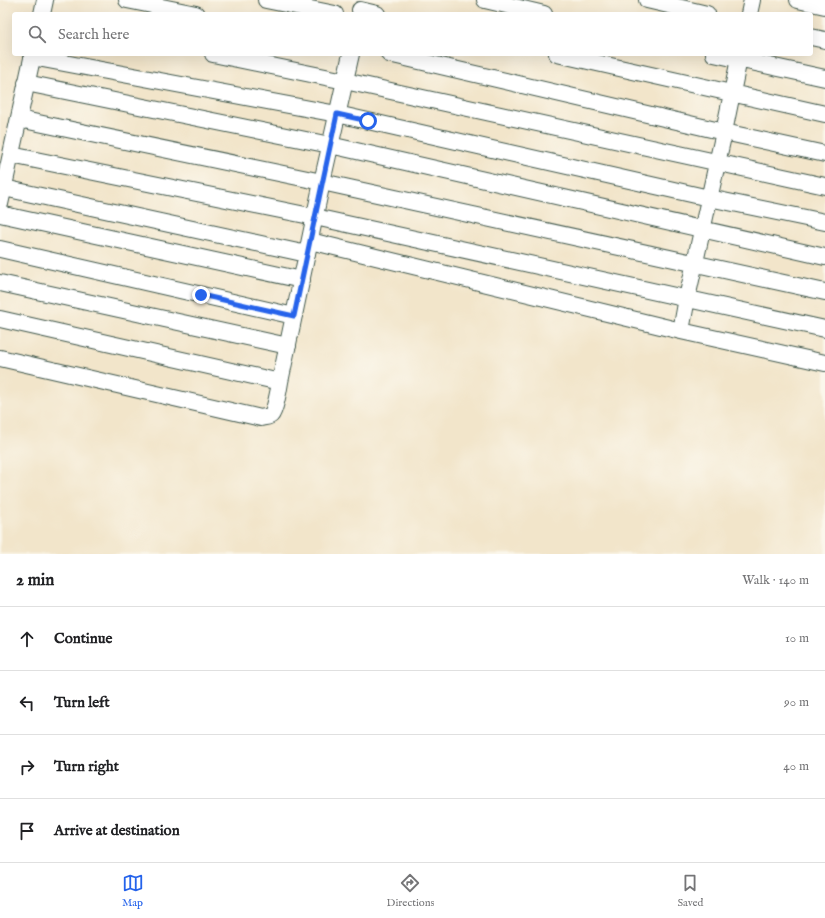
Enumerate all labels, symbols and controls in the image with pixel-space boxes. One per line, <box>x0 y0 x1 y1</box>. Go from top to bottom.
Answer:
search box <box>12 12 813 56</box>
icon: search <box>26 23 48 45</box>
text: Search here <box>58 25 129 44</box>
route start <box>359 112 377 130</box>
route end <box>192 286 210 304</box>
text: 2 min <box>16 570 54 591</box>
text: Walk · 140 m <box>742 572 809 589</box>
icon: ahead <box>16 628 38 650</box>
text: Continue <box>54 629 112 648</box>
text: 10 m <box>785 630 809 647</box>
icon: left <box>16 692 38 714</box>
text: Turn left <box>54 693 110 712</box>
text: 90 m <box>784 694 809 711</box>
icon: right <box>16 756 38 778</box>
text: Turn right <box>54 757 119 776</box>
text: 40 m <box>783 758 809 775</box>
icon: arrive <box>16 820 38 842</box>
text: Arrive at destination <box>54 821 180 840</box>
tab: Map <box>122 872 144 910</box>
tab: Directions <box>387 872 434 910</box>
tab: Saved <box>677 872 703 910</box>

